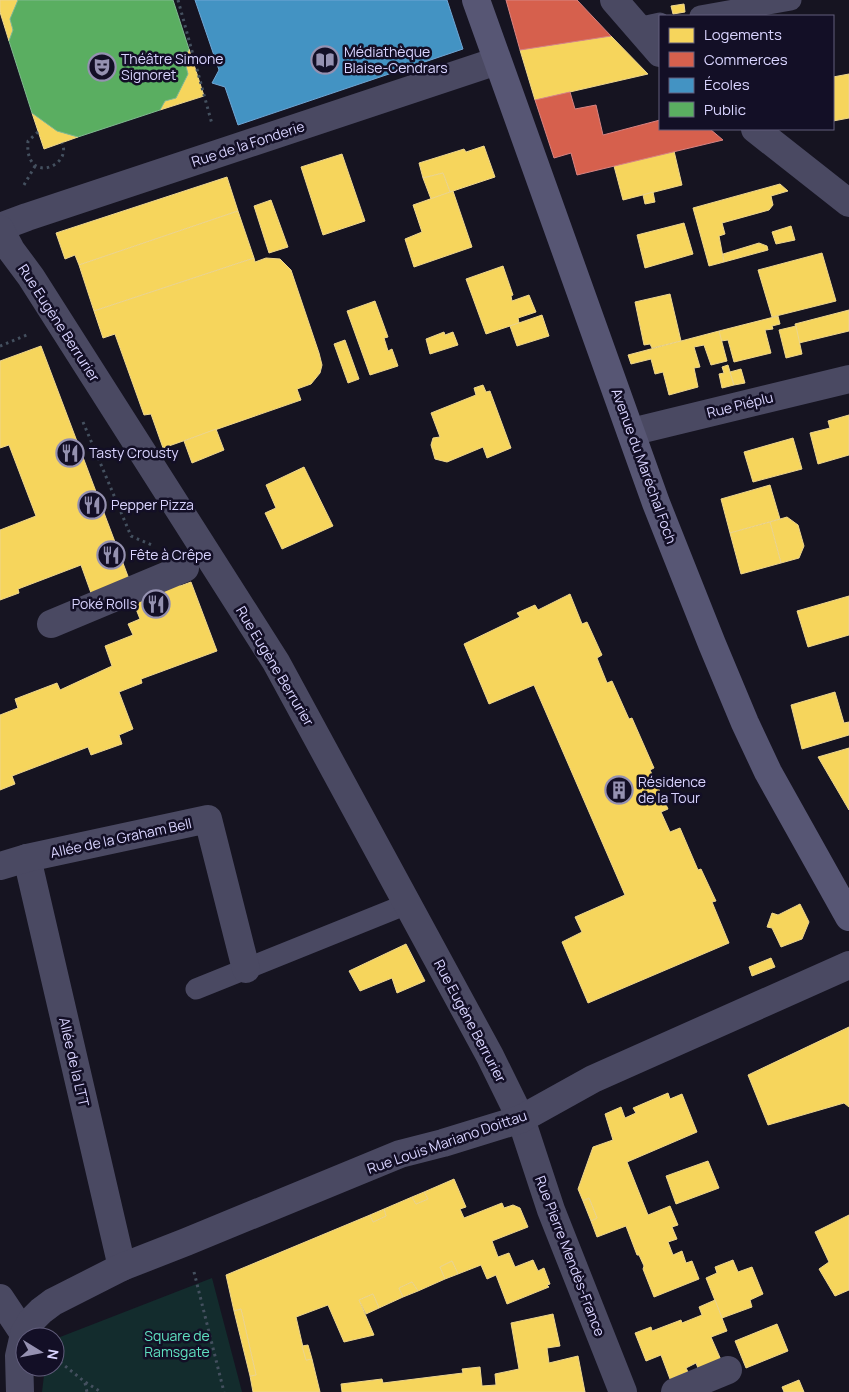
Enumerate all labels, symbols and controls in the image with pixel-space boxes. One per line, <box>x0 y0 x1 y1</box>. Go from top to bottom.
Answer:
legend <box>659 15 834 130</box>
text: Logements <box>704 24 782 45</box>
place label: Médiathèque Blaise-Cendrars <box>344 42 448 77</box>
library icon: Médiathèque Blaise-Cendrars <box>310 45 340 75</box>
place label: Théâtre Simone Signoret <box>121 49 223 84</box>
text: Commerces <box>704 49 788 70</box>
theatre icon: Théâtre Simone Signoret <box>87 52 117 82</box>
text: Écoles <box>704 74 750 95</box>
text: Public <box>704 99 746 120</box>
street label: Rue de la Fonderie <box>189 116 307 171</box>
street label: Rue Eugène Berrurier <box>14 260 105 385</box>
street label: Avenue du Maréchal Foch <box>607 386 681 546</box>
street label: Rue Piéplu <box>705 387 775 422</box>
restaurant icon: Tasty Crousty <box>55 438 85 468</box>
place label: Tasty Crousty <box>89 443 179 462</box>
restaurant icon: Pepper Pizza <box>77 490 107 520</box>
place label: Pepper Pizza <box>111 495 194 514</box>
restaurant icon: Fête à Crêpe <box>96 540 126 570</box>
place label: Fête à Crêpe <box>130 545 211 564</box>
restaurant icon: Poké Rolls <box>141 589 171 619</box>
place label: Poké Rolls <box>72 594 137 613</box>
street label: Rue Eugène Berrurier <box>232 602 319 729</box>
place label: Résidence de la Tour <box>638 772 706 807</box>
building icon: Résidence de la Tour <box>604 775 634 805</box>
street label: Allée de la Graham Bell <box>48 813 193 862</box>
street label: Rue Eugène Berrurier <box>430 956 511 1086</box>
street label: Allée de la LTT <box>55 1015 94 1109</box>
street label: Rue Louis Mariano Doittau <box>364 1105 529 1178</box>
street label: Rue Pierre Mendès-France <box>531 1173 610 1339</box>
park label: Square de Ramsgate <box>144 1326 210 1361</box>
north arrow <box>15 1327 65 1377</box>
text: N <box>43 1348 64 1361</box>

